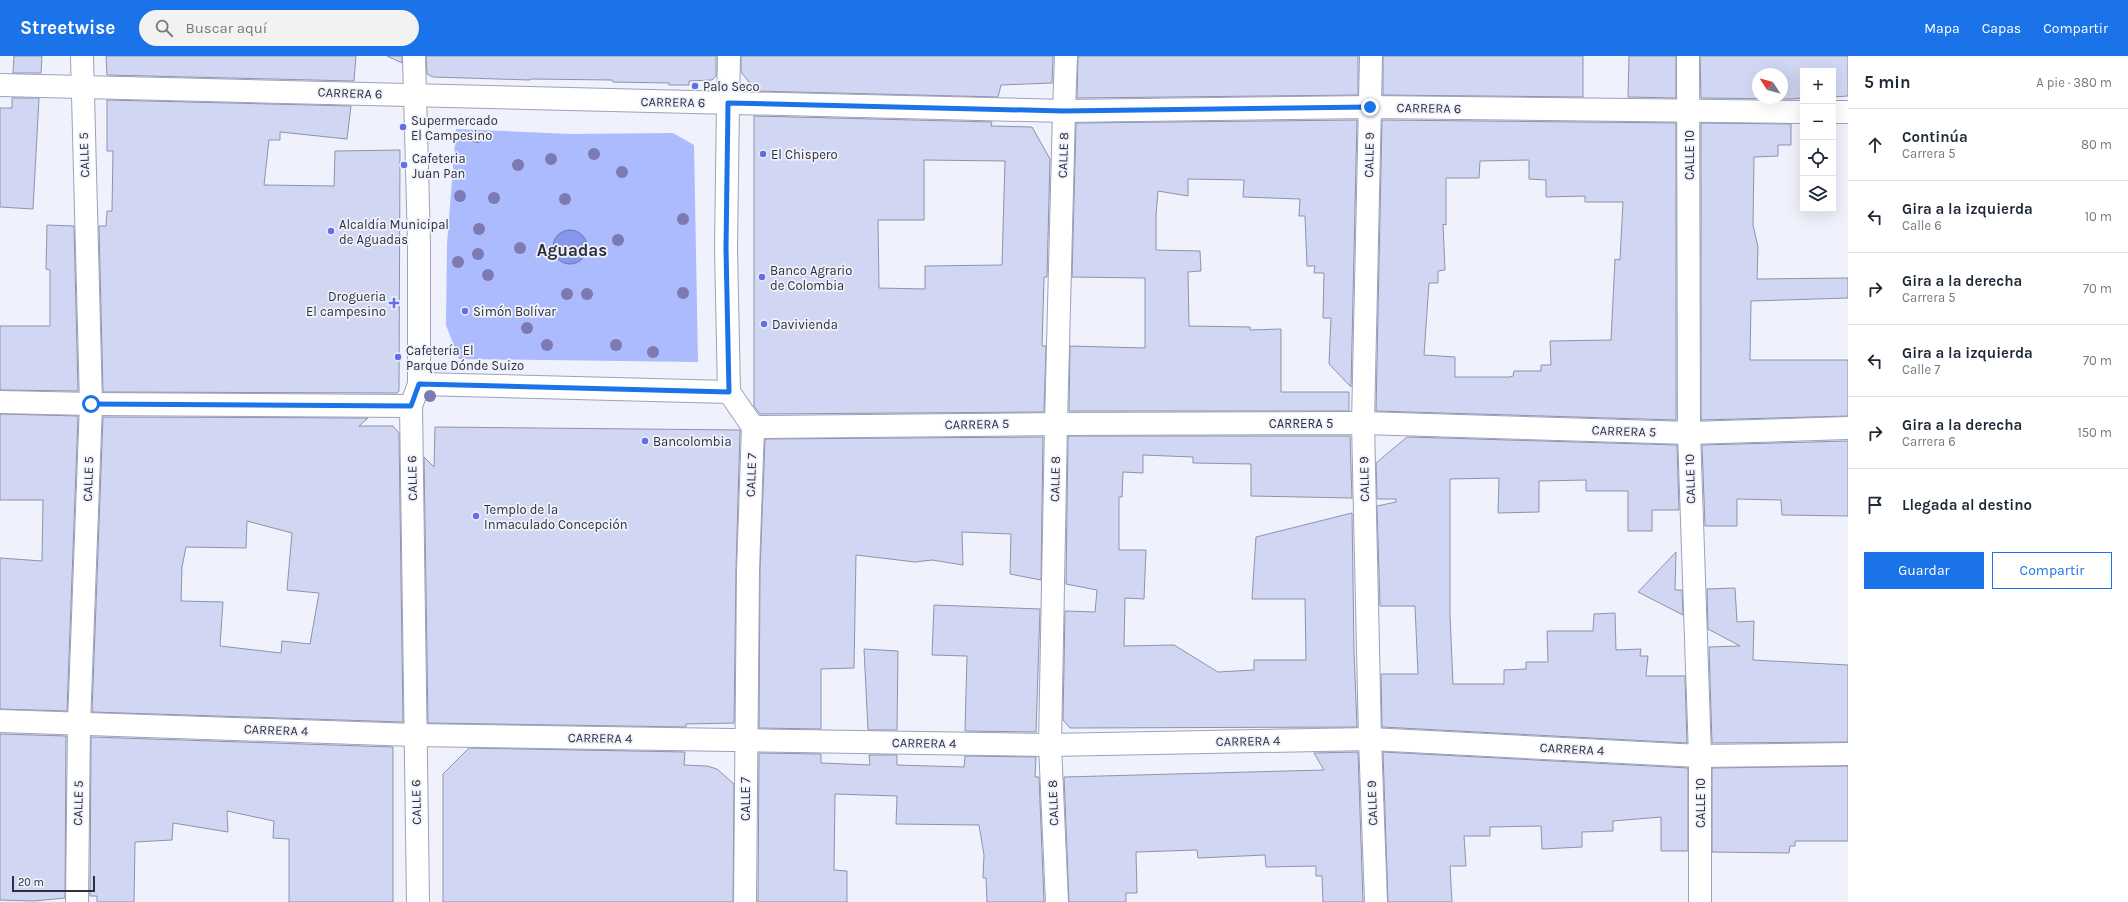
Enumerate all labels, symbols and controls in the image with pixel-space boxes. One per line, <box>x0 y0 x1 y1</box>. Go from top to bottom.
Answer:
search box <box>139 10 419 46</box>
text: Streetwise <box>20 17 115 39</box>
icon: search <box>153 17 175 39</box>
text: Buscar aquí <box>185 19 267 37</box>
text: Mapa <box>1924 20 1960 37</box>
text: Capas <box>1982 20 2021 37</box>
text: Compartir <box>2043 20 2108 37</box>
north arrow <box>1752 68 1788 104</box>
map controls <box>1800 68 1836 212</box>
button: + <box>1800 68 1836 104</box>
text: 5 min <box>1864 72 1911 92</box>
text: A pie · 380 m <box>2036 75 2112 90</box>
place label: Palo Seco <box>703 79 760 94</box>
marker: Palo Seco <box>690 81 700 91</box>
street label: CARRERA 6 <box>317 84 383 102</box>
street label: CARRERA 6 <box>641 94 705 110</box>
route end <box>1361 98 1379 116</box>
street label: CARRERA 6 <box>1397 100 1461 116</box>
button: − <box>1800 104 1836 140</box>
place label: Supermercado El Campesino <box>411 113 498 143</box>
marker: Supermercado El Campesino <box>398 122 408 132</box>
text: Continúa <box>1902 128 1968 146</box>
street label: CALLE 10 <box>1682 130 1697 180</box>
street label: CALLE 5 <box>76 132 92 178</box>
street label: CALLE 8 <box>1055 132 1071 178</box>
street label: CALLE 9 <box>1361 132 1377 178</box>
icon: ahead <box>1864 134 1886 156</box>
text: 80 m <box>2081 137 2112 152</box>
button: locate <box>1800 140 1836 176</box>
text: Carrera 5 <box>1902 146 1955 161</box>
place label: El Chispero <box>771 147 838 162</box>
marker: El Chispero <box>758 149 768 159</box>
place label: Cafeteria Juan Pan <box>412 151 466 181</box>
marker: Cafeteria Juan Pan <box>399 160 409 170</box>
button: layers <box>1800 176 1836 212</box>
text: Gira a la izquierda <box>1902 200 2033 218</box>
icon: left <box>1864 206 1886 228</box>
text: 10 m <box>2085 209 2112 224</box>
place label: Alcaldía Municipal de Aguadas <box>339 217 449 247</box>
text: Calle 6 <box>1902 218 1942 233</box>
marker: Alcaldía Municipal de Aguadas <box>326 226 336 236</box>
district label: Aguadas <box>537 240 607 260</box>
place label: Banco Agrario de Colombia <box>770 263 852 293</box>
marker: Banco Agrario de Colombia <box>757 272 767 282</box>
text: Gira a la derecha <box>1902 272 2022 290</box>
icon: right <box>1864 278 1886 300</box>
text: 70 m <box>2083 281 2112 296</box>
place label: Drogueria El campesino <box>306 289 386 319</box>
text: Carrera 5 <box>1902 290 1955 305</box>
marker: Drogueria El campesino <box>389 298 399 308</box>
place label: Simón Bolívar <box>473 304 556 319</box>
marker: Simón Bolívar <box>460 306 470 316</box>
place label: Davivienda <box>772 317 838 332</box>
marker: Davivienda <box>759 319 769 329</box>
place label: Cafetería El Parque Dónde Suizo <box>406 343 524 374</box>
text: Gira a la izquierda <box>1902 344 2033 362</box>
icon: left <box>1864 350 1886 372</box>
marker: Cafetería El Parque Dónde Suizo <box>393 352 403 362</box>
text: 70 m <box>2083 353 2112 368</box>
text: Calle 7 <box>1902 362 1940 377</box>
route start <box>82 395 100 413</box>
street label: CARRERA 5 <box>945 416 1009 432</box>
street label: CARRERA 5 <box>1269 416 1333 431</box>
text: Gira a la derecha <box>1902 416 2022 434</box>
street label: CARRERA 5 <box>1591 422 1657 440</box>
icon: right <box>1864 422 1886 444</box>
text: 150 m <box>2077 425 2112 440</box>
place label: Bancolombia <box>653 434 732 449</box>
text: Carrera 6 <box>1902 434 1956 449</box>
marker: Bancolombia <box>640 436 650 446</box>
street label: CALLE 7 <box>743 453 759 497</box>
street label: CALLE 10 <box>1682 453 1698 504</box>
street label: CALLE 6 <box>404 455 420 501</box>
street label: CALLE 5 <box>80 456 96 502</box>
street label: CALLE 8 <box>1047 456 1063 502</box>
street label: CALLE 9 <box>1356 456 1372 502</box>
icon: arrive <box>1864 494 1886 516</box>
text: Llegada al destino <box>1902 496 2032 514</box>
place label: Templo de la Inmaculado Concepción <box>484 502 628 532</box>
marker: Templo de la Inmaculado Concepción <box>471 511 481 521</box>
button: Guardar <box>1864 552 1984 589</box>
button: Compartir <box>1992 552 2112 589</box>
street label: CARRERA 4 <box>244 721 308 739</box>
street label: CARRERA 4 <box>568 730 632 746</box>
street label: CARRERA 4 <box>1216 733 1280 749</box>
street label: CARRERA 4 <box>892 735 956 751</box>
street label: CARRERA 4 <box>1539 740 1605 758</box>
street label: CALLE 7 <box>738 777 753 821</box>
street label: CALLE 10 <box>1693 778 1708 828</box>
street label: CALLE 6 <box>408 779 424 825</box>
street label: CALLE 5 <box>70 780 86 826</box>
street label: CALLE 8 <box>1045 780 1061 826</box>
street label: CALLE 9 <box>1364 780 1380 826</box>
scale bar <box>12 874 95 893</box>
text: 20 m <box>18 876 44 889</box>

